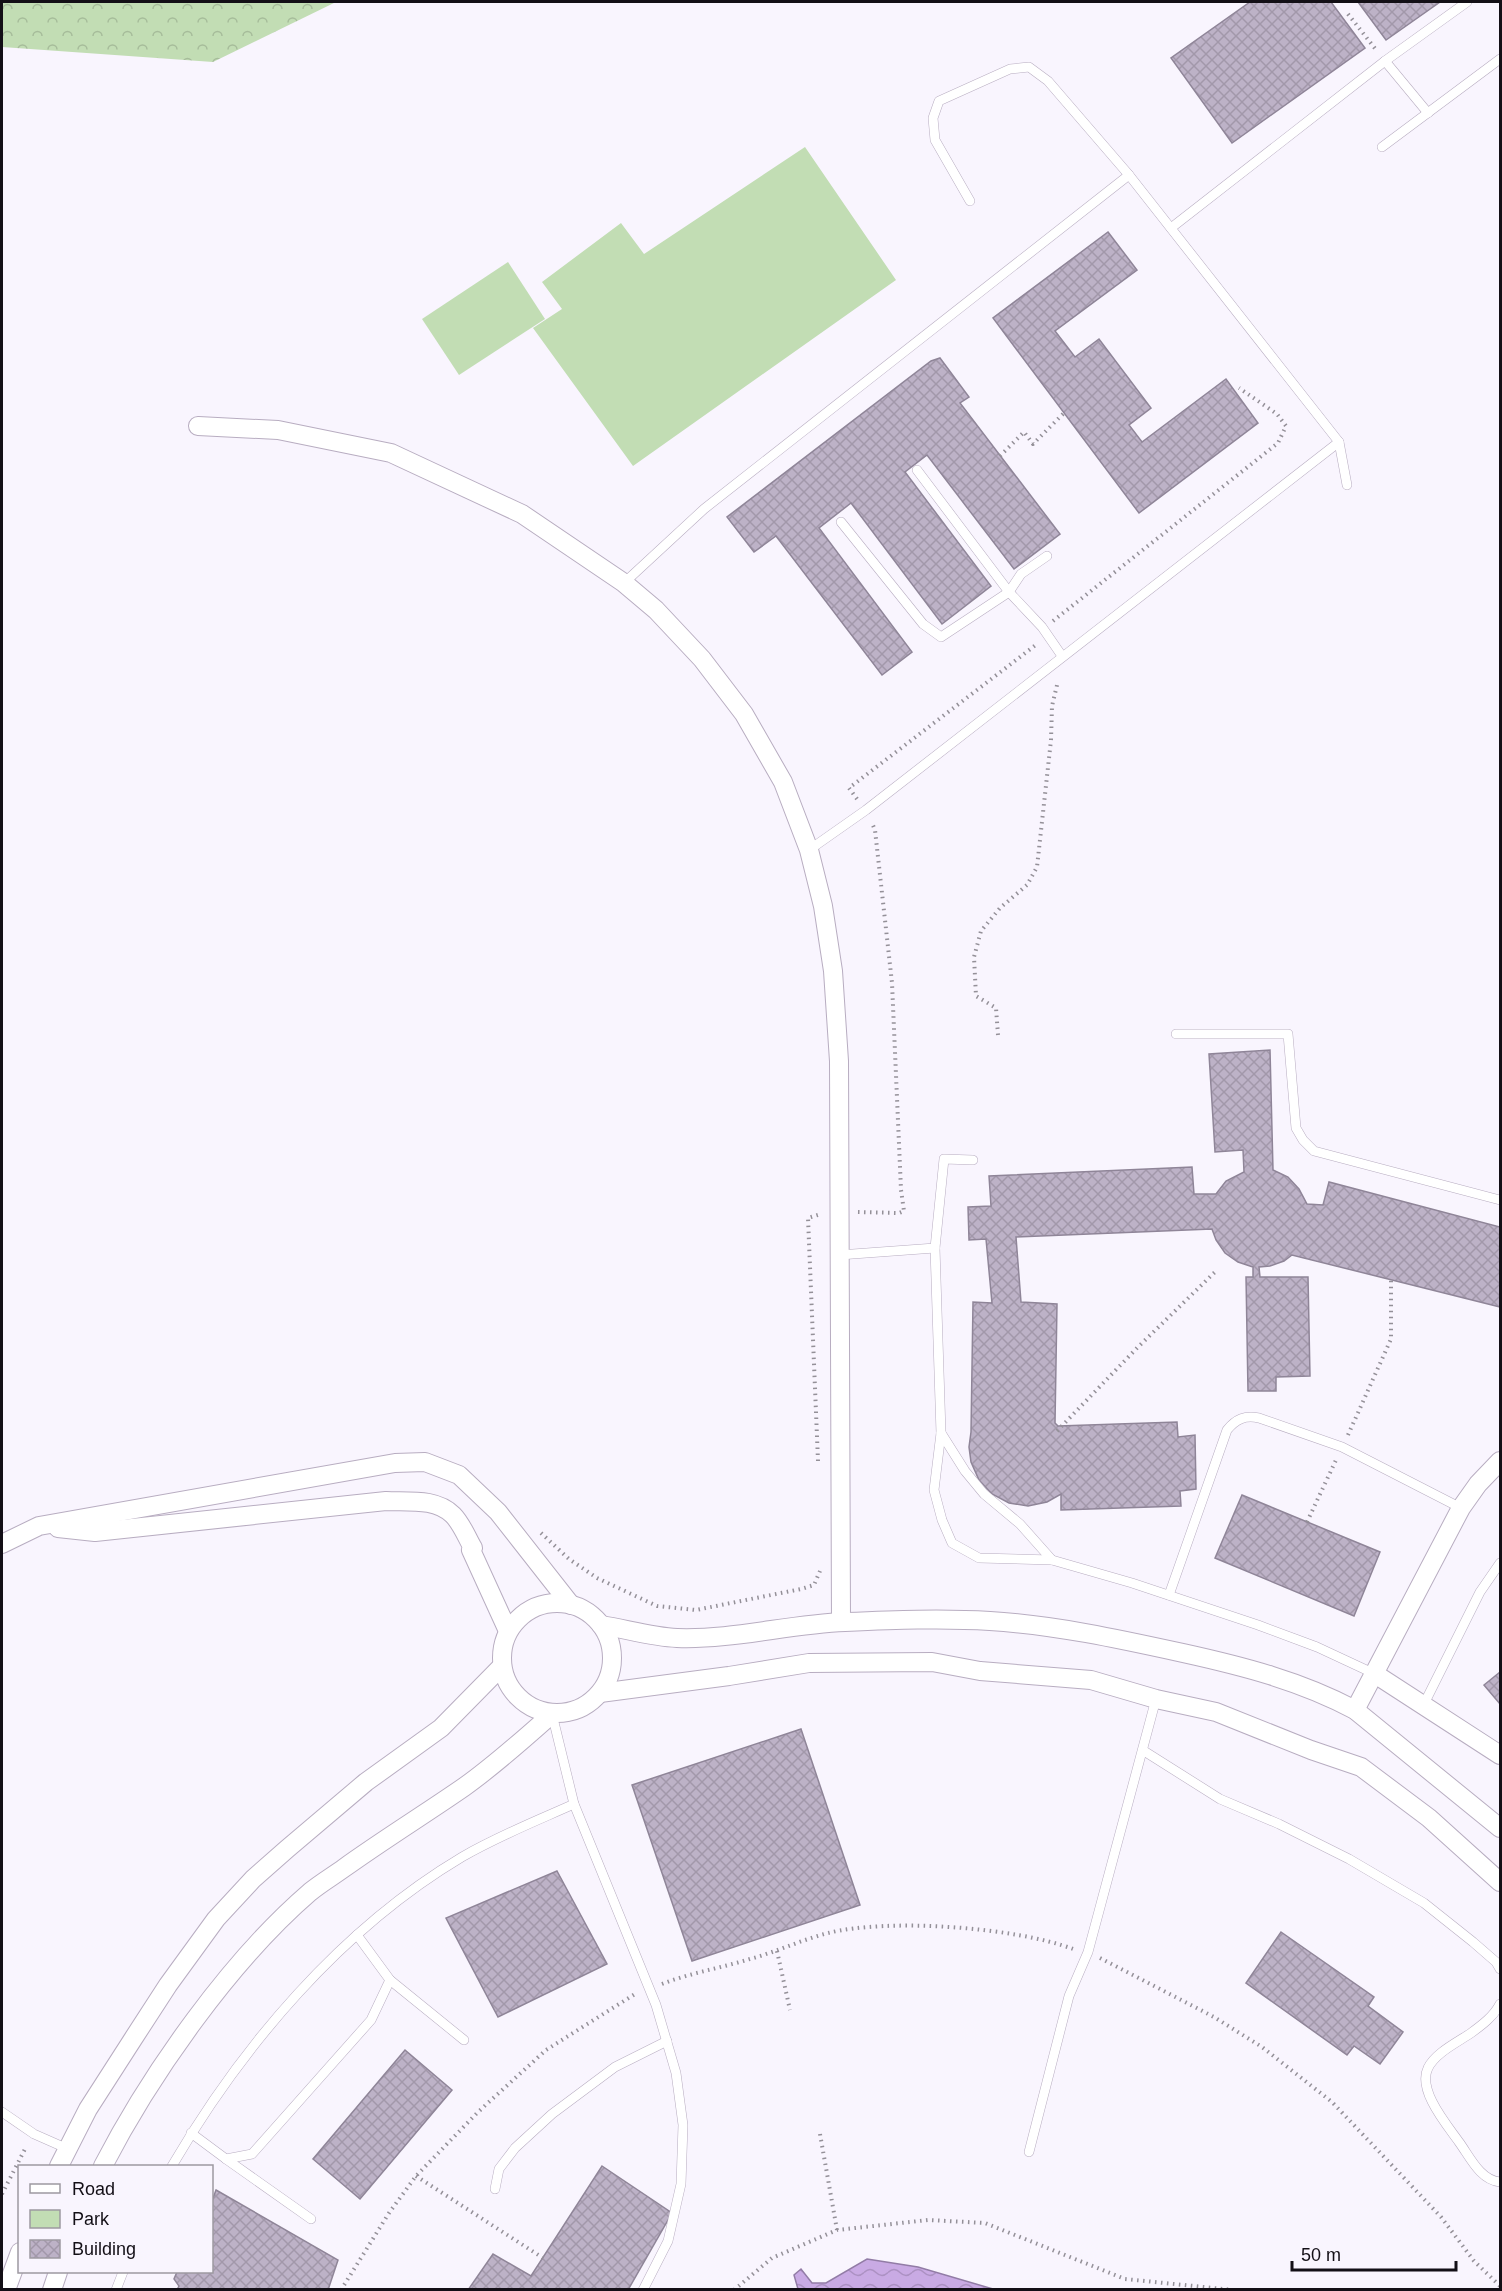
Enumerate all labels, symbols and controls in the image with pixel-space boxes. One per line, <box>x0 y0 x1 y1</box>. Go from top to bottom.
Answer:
legend <box>18 2165 213 2273</box>
text: Road <box>72 2179 115 2199</box>
text: Park <box>72 2209 110 2229</box>
scale bar <box>1292 2234 1456 2272</box>
text: Building <box>72 2239 136 2259</box>
text: 50 m <box>1301 2245 1341 2265</box>

